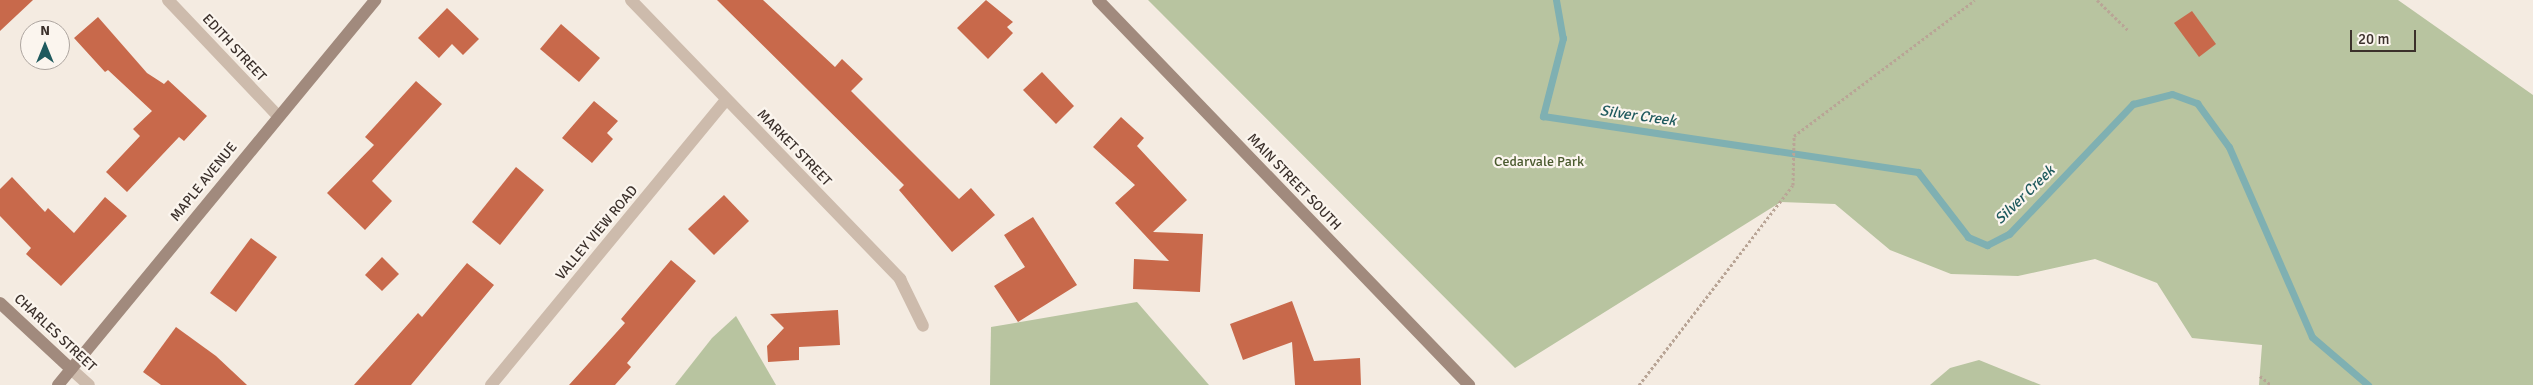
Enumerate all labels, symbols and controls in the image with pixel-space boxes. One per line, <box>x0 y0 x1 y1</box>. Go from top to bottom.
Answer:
street label: EDITH STREET <box>199 11 269 85</box>
north arrow <box>20 20 70 70</box>
scale bar <box>2353 20 2419 52</box>
text: N <box>40 22 50 39</box>
text: 20 m <box>2358 30 2389 48</box>
water label: Silver Creek <box>1599 102 1677 130</box>
street label: MARKET STREET <box>753 106 835 190</box>
street label: MAIN STREET SOUTH <box>1244 130 1344 234</box>
street label: MAPLE AVENUE <box>167 139 241 225</box>
park label: Cedarvale Park <box>1494 154 1584 170</box>
water label: Silver Creek <box>1991 162 2059 228</box>
street label: VALLEY VIEW ROAD <box>553 182 641 284</box>
street label: CHARLES STREET <box>10 291 100 375</box>

